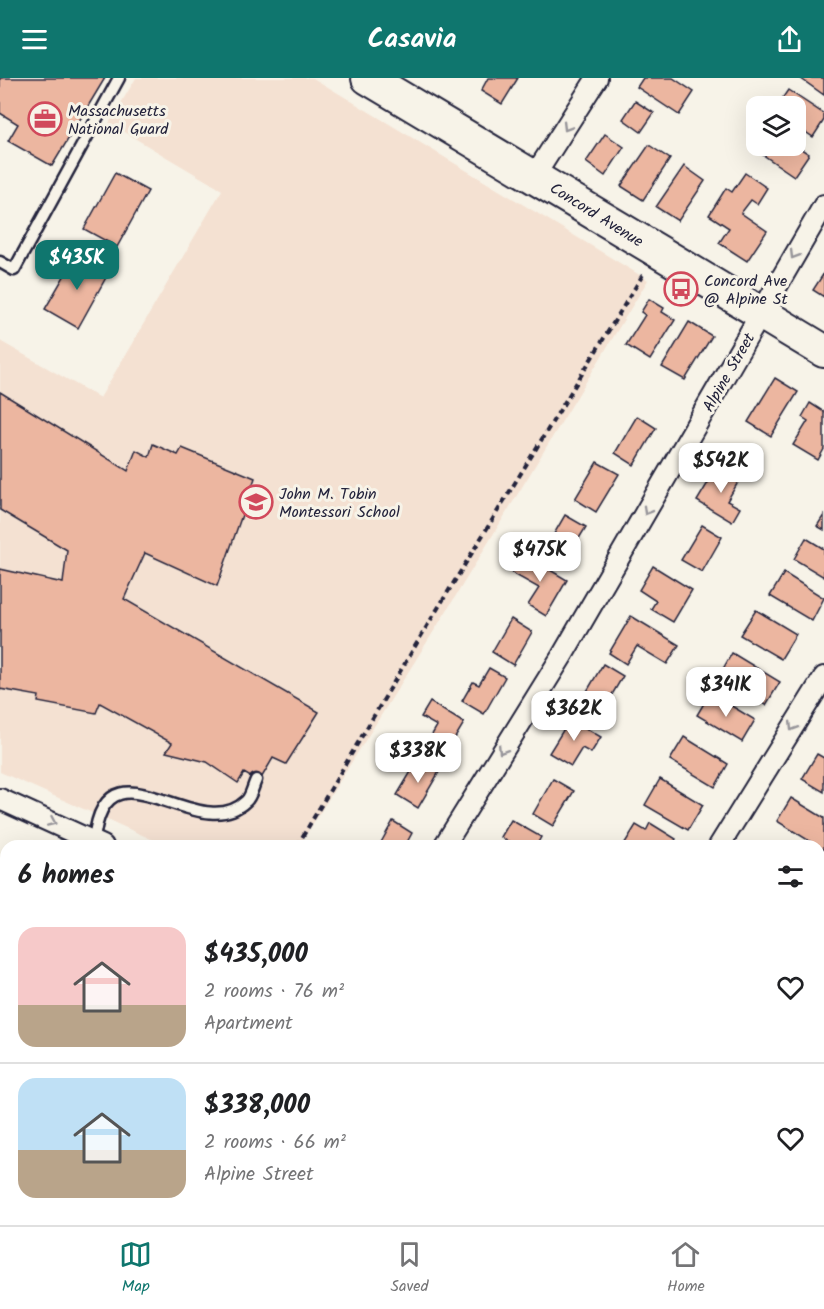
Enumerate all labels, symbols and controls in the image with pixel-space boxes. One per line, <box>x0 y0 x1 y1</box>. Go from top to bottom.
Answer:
text: Casavia <box>368 18 457 61</box>
icon: menu <box>18 23 51 56</box>
icon: share <box>773 23 806 56</box>
map controls <box>746 96 806 156</box>
button: layers <box>746 96 806 156</box>
place label: Massachusetts National Guard <box>68 99 169 142</box>
office icon: Massachusetts National Guard <box>27 101 63 137</box>
one-way arrow <box>563 121 575 131</box>
street label: Concord Avenue <box>544 176 648 254</box>
pin: $435K <box>35 240 119 291</box>
text: $435K <box>49 243 105 275</box>
one-way arrow <box>790 249 802 260</box>
place label: Concord Ave @ Alpine St <box>704 269 789 312</box>
bus stop icon: Concord Ave @ Alpine St <box>663 271 699 307</box>
street label: Alpine Street <box>697 328 762 417</box>
pin: $542K <box>679 443 763 494</box>
text: $542K <box>693 446 749 478</box>
place label: John M. Tobin Montessori School <box>279 482 400 525</box>
school or university icon: John M. Tobin Montessori School <box>238 484 274 520</box>
one-way arrow <box>643 505 655 515</box>
pin: $475K <box>498 532 582 583</box>
text: $475K <box>513 535 567 567</box>
pin: $341K <box>684 667 768 718</box>
text: $341K <box>700 670 752 702</box>
pin: $362K <box>532 691 616 742</box>
text: $362K <box>545 694 603 726</box>
one-way arrow <box>789 721 801 731</box>
pin: $338K <box>376 733 460 784</box>
text: $338K <box>389 736 447 768</box>
one-way arrow <box>498 744 510 754</box>
one-way arrow <box>46 815 57 827</box>
text: 6 homes <box>18 855 115 897</box>
icon: filters <box>774 860 807 893</box>
text: $435,000 <box>204 934 308 976</box>
icon: home <box>66 951 138 1023</box>
icon: heart <box>774 971 807 1004</box>
text: 2 rooms · 76 m² <box>204 976 344 1008</box>
text: Apartment <box>204 1008 293 1040</box>
text: $338,000 <box>204 1085 310 1127</box>
icon: home <box>66 1102 138 1174</box>
icon: heart <box>774 1122 807 1155</box>
text: 2 rooms · 66 m² <box>204 1127 346 1159</box>
text: Alpine Street <box>204 1159 314 1191</box>
tab: Map <box>119 1238 152 1299</box>
tab: Saved <box>391 1238 429 1299</box>
tab: Home <box>667 1238 705 1299</box>

